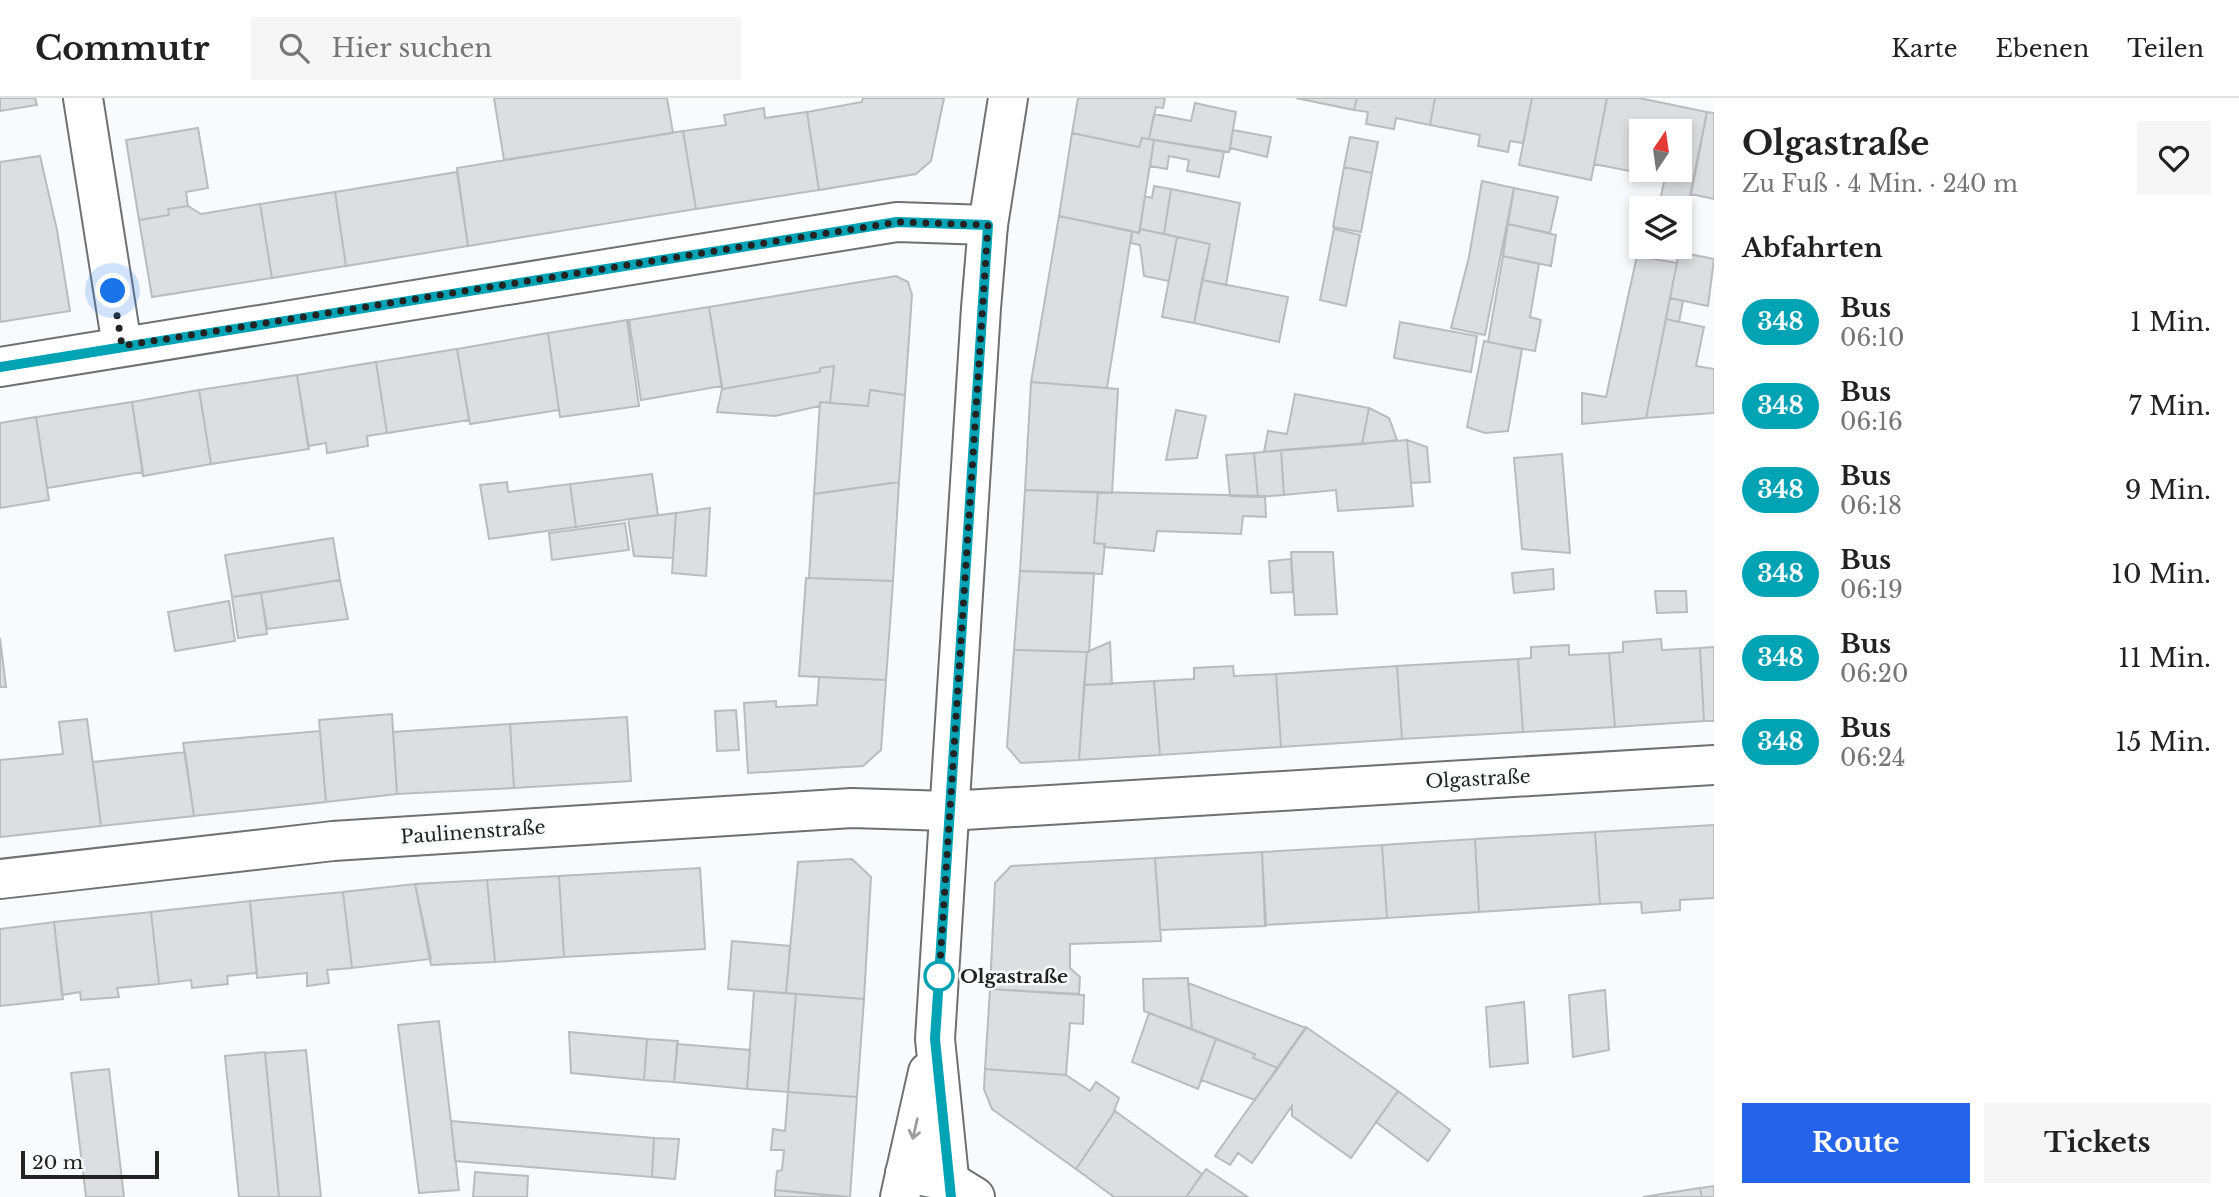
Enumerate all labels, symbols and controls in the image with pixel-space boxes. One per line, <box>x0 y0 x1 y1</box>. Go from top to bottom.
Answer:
search box <box>251 17 741 80</box>
text: Commutr <box>35 28 209 69</box>
icon: search <box>275 29 313 67</box>
text: Hier suchen <box>331 32 492 64</box>
text: Karte <box>1891 34 1958 63</box>
text: Ebenen <box>1996 34 2089 63</box>
text: Teilen <box>2127 34 2204 63</box>
north arrow <box>1629 119 1692 182</box>
map controls <box>1629 119 1692 259</box>
button: heart <box>2137 121 2211 195</box>
text: Olgastraße <box>1742 123 1930 164</box>
text: Zu Fuß · 4 Min. · 240 m <box>1742 170 2018 198</box>
button: layers <box>1629 196 1692 259</box>
text: Abfahrten <box>1742 232 1883 264</box>
your location <box>95 273 130 308</box>
text: Bus <box>1840 292 1891 324</box>
text: 1 Min. <box>2130 306 2211 338</box>
text: 348 <box>1757 307 1804 336</box>
text: 06:10 <box>1840 324 1904 352</box>
text: Bus <box>1840 376 1891 408</box>
text: 7 Min. <box>2128 390 2211 422</box>
text: 348 <box>1757 391 1804 420</box>
text: 06:16 <box>1840 408 1903 436</box>
text: Bus <box>1840 460 1891 492</box>
text: 9 Min. <box>2125 474 2211 506</box>
text: 348 <box>1757 475 1804 504</box>
text: 06:18 <box>1840 492 1902 520</box>
text: Bus <box>1840 544 1891 576</box>
text: 10 Min. <box>2111 558 2211 590</box>
text: 348 <box>1757 559 1804 588</box>
text: 06:19 <box>1840 576 1903 604</box>
text: Bus <box>1840 628 1891 660</box>
text: 11 Min. <box>2118 642 2211 674</box>
text: 348 <box>1757 643 1804 672</box>
text: 06:20 <box>1840 660 1908 688</box>
text: Bus <box>1840 712 1891 744</box>
text: 15 Min. <box>2115 726 2211 758</box>
text: 348 <box>1757 727 1804 756</box>
text: 06:24 <box>1840 744 1905 772</box>
street label: Olgastraße <box>1425 765 1531 793</box>
street label: Paulinenstraße <box>400 815 546 849</box>
marker: Olgastraße <box>924 961 954 991</box>
place label: Olgastraße <box>960 965 1068 988</box>
button: Route <box>1742 1103 1970 1183</box>
button: Tickets <box>1984 1103 2211 1183</box>
one-way arrow <box>908 1117 921 1140</box>
scale bar <box>21 1148 159 1180</box>
text: 20 m <box>32 1151 83 1174</box>

